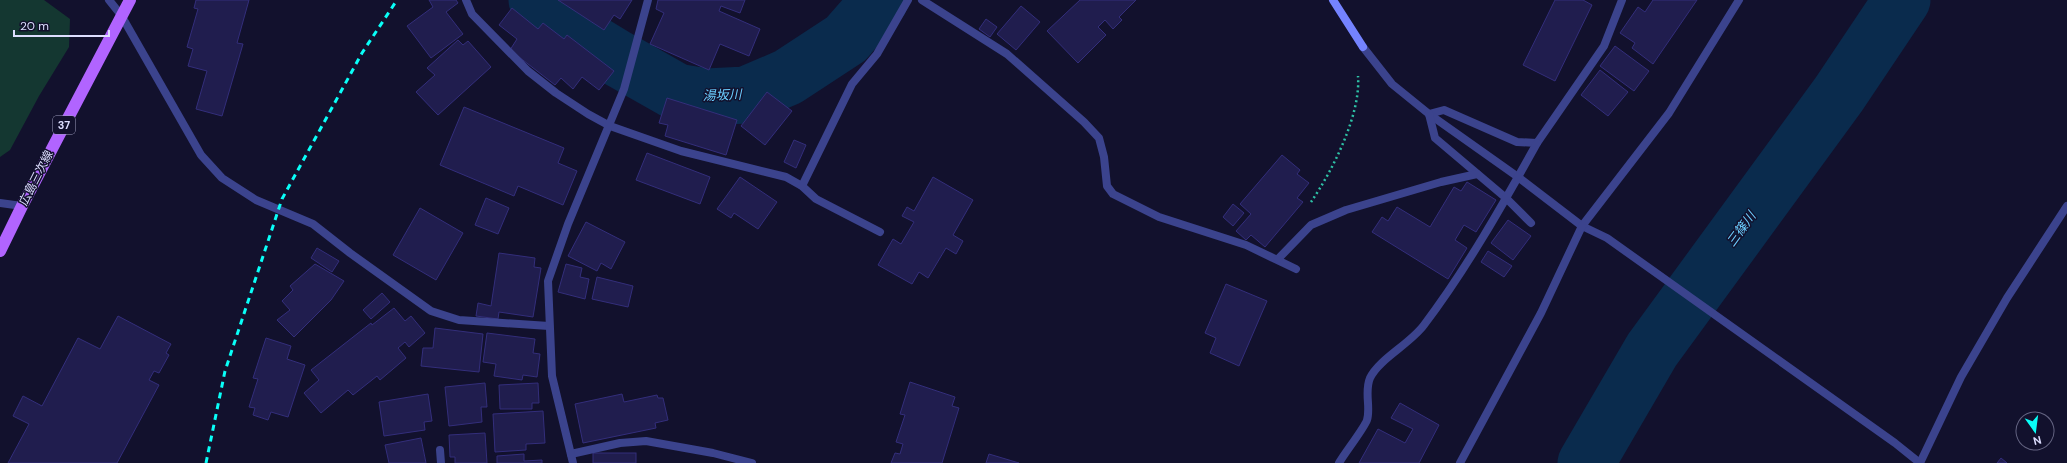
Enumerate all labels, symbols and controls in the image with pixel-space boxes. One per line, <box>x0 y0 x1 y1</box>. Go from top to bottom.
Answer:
scale bar <box>14 12 109 38</box>
text: 20 m <box>20 18 49 34</box>
water label: 湯坂川 <box>702 86 744 104</box>
road number: 37 <box>53 116 75 134</box>
street label: 広島三次線 <box>15 148 57 208</box>
water label: 三篠川 <box>1723 207 1761 250</box>
north arrow <box>2015 411 2055 451</box>
text: N <box>2032 433 2043 448</box>

